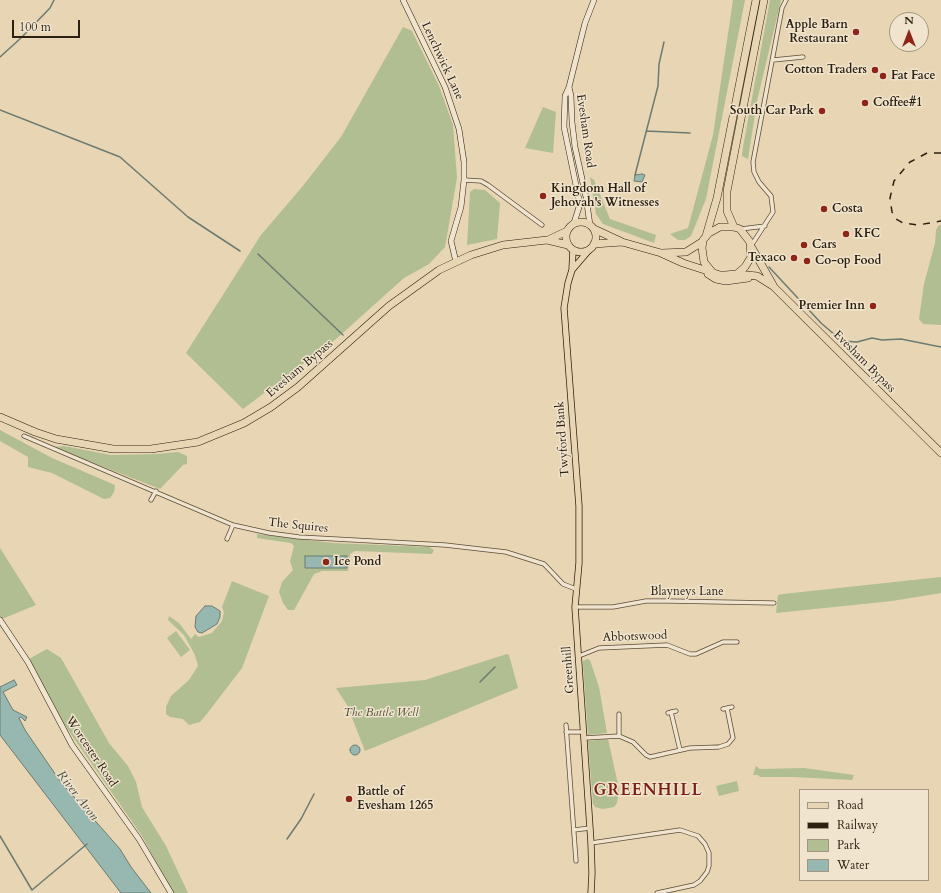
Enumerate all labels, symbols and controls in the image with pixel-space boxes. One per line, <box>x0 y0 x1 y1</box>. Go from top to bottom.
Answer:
scale bar <box>14 12 82 38</box>
north arrow <box>889 12 929 52</box>
text: N <box>904 13 914 28</box>
place label: Apple Barn Restaurant <box>785 18 848 46</box>
text: 100 m <box>19 19 51 35</box>
street label: Lenchwick Lane <box>418 20 466 102</box>
marker: Apple Barn Restaurant <box>851 27 861 37</box>
place label: Cotton Traders <box>785 63 867 77</box>
marker: Cotton Traders <box>870 65 880 75</box>
place label: Fat Face <box>891 69 935 83</box>
marker: Fat Face <box>878 71 888 81</box>
street label: Evesham Road <box>573 93 597 169</box>
place label: Coffee#1 <box>873 96 922 110</box>
marker: Coffee#1 <box>860 98 870 108</box>
place label: South Car Park <box>730 104 814 118</box>
marker: South Car Park <box>817 106 827 116</box>
place label: Kingdom Hall of Jehovah's Witnesses <box>551 182 659 210</box>
marker: Kingdom Hall of Jehovah's Witnesses <box>538 191 548 201</box>
place label: Costa <box>832 202 863 216</box>
marker: Costa <box>819 204 829 214</box>
place label: KFC <box>854 227 880 241</box>
marker: KFC <box>841 229 851 239</box>
place label: Cars <box>812 238 837 252</box>
marker: Cars <box>799 240 809 250</box>
place label: Texaco <box>748 251 786 265</box>
marker: Texaco <box>789 253 799 263</box>
place label: Co-op Food <box>815 254 881 268</box>
marker: Co-op Food <box>802 256 812 266</box>
place label: Premier Inn <box>799 299 865 313</box>
marker: Premier Inn <box>868 301 878 311</box>
street label: Evesham Bypass <box>830 328 898 396</box>
street label: Evesham Bypass <box>264 337 336 401</box>
street label: Twyford Bank <box>553 401 573 477</box>
street label: The Squires <box>267 516 329 536</box>
place label: Ice Pond <box>334 555 381 569</box>
marker: Ice Pond <box>321 557 331 567</box>
street label: Blayneys Lane <box>650 585 724 599</box>
street label: Abbotswood <box>602 629 668 645</box>
street label: Greenhill <box>560 646 578 694</box>
park label: The Battle Well <box>343 706 419 720</box>
street label: Worcester Road <box>62 714 120 790</box>
water label: River Avon <box>53 768 101 824</box>
district label: GREENHILL <box>593 781 703 801</box>
place label: Battle of Evesham 1265 <box>357 785 433 813</box>
legend <box>799 789 929 881</box>
marker: Battle of Evesham 1265 <box>344 794 354 804</box>
text: Road <box>837 797 863 813</box>
text: Railway <box>837 817 878 833</box>
text: Park <box>837 837 860 853</box>
text: Water <box>837 857 869 873</box>

